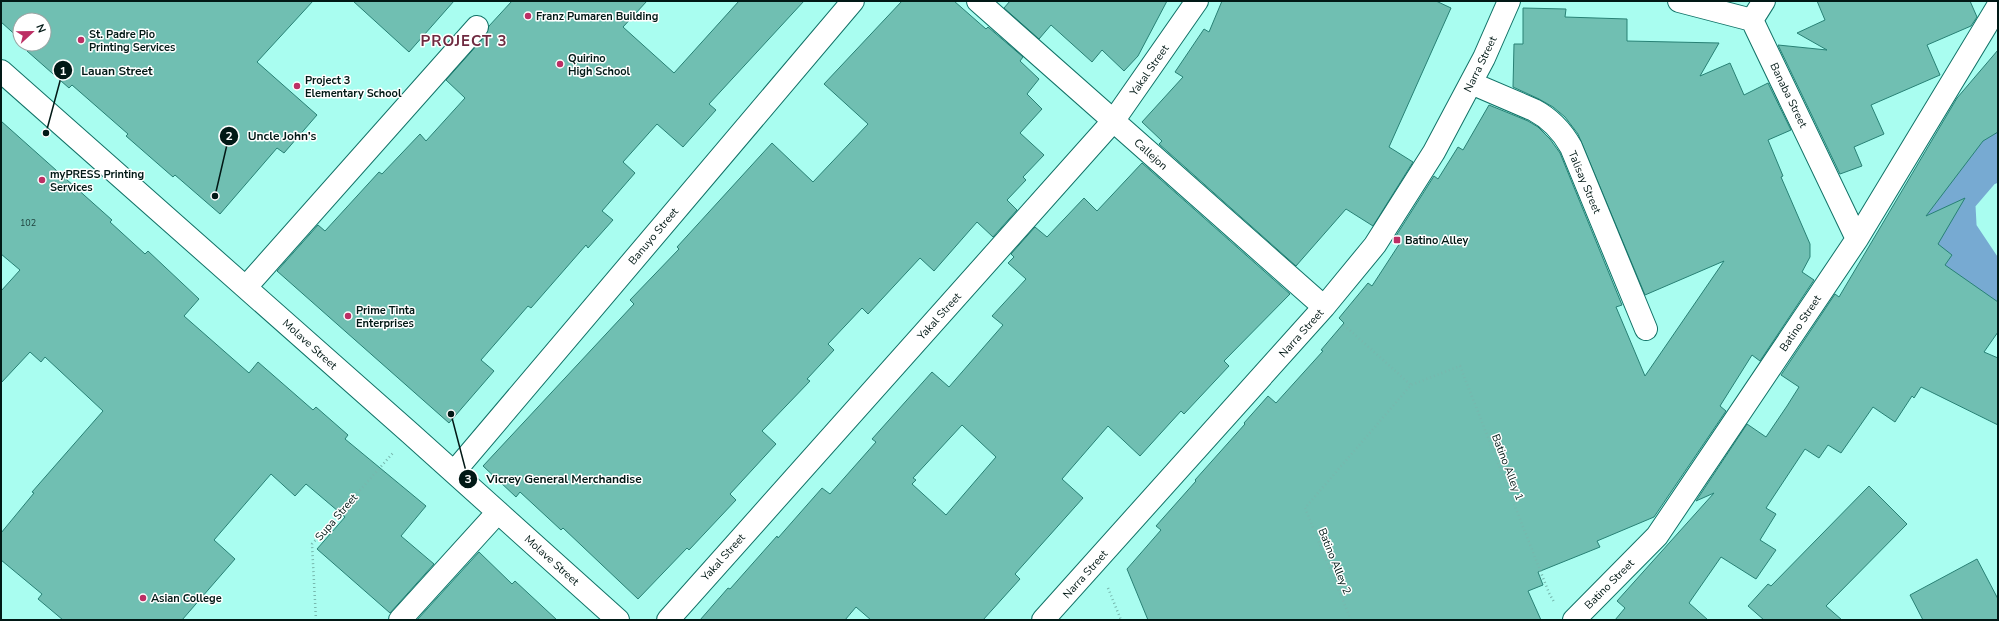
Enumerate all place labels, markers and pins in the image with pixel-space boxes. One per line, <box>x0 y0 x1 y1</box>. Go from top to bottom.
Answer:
place label: Franz Pumaren Building <box>536 9 658 24</box>
marker: Franz Pumaren Building <box>523 11 533 21</box>
place label: St. Padre Pio Printing Services <box>89 27 175 55</box>
marker: St. Padre Pio Printing Services <box>76 35 86 45</box>
place label: Quirino High School <box>568 51 631 79</box>
callout: Lauan Street <box>53 58 161 82</box>
marker: Quirino High School <box>555 59 565 69</box>
place label: Project 3 Elementary School <box>305 73 402 101</box>
marker: Project 3 Elementary School <box>292 81 302 91</box>
callout: Uncle John’s <box>219 124 324 148</box>
place label: myPRESS Printing Services <box>50 167 144 195</box>
marker: myPRESS Printing Services <box>37 175 47 185</box>
place label: Batino Alley <box>1405 233 1468 248</box>
marker: Batino Alley <box>1392 235 1402 245</box>
place label: Prime Tinta Enterprises <box>356 303 415 331</box>
marker: Prime Tinta Enterprises <box>343 311 353 321</box>
callout: Vicrey General Merchandise <box>458 467 650 491</box>
place label: Asian College <box>151 591 222 606</box>
marker: Asian College <box>138 593 148 603</box>

